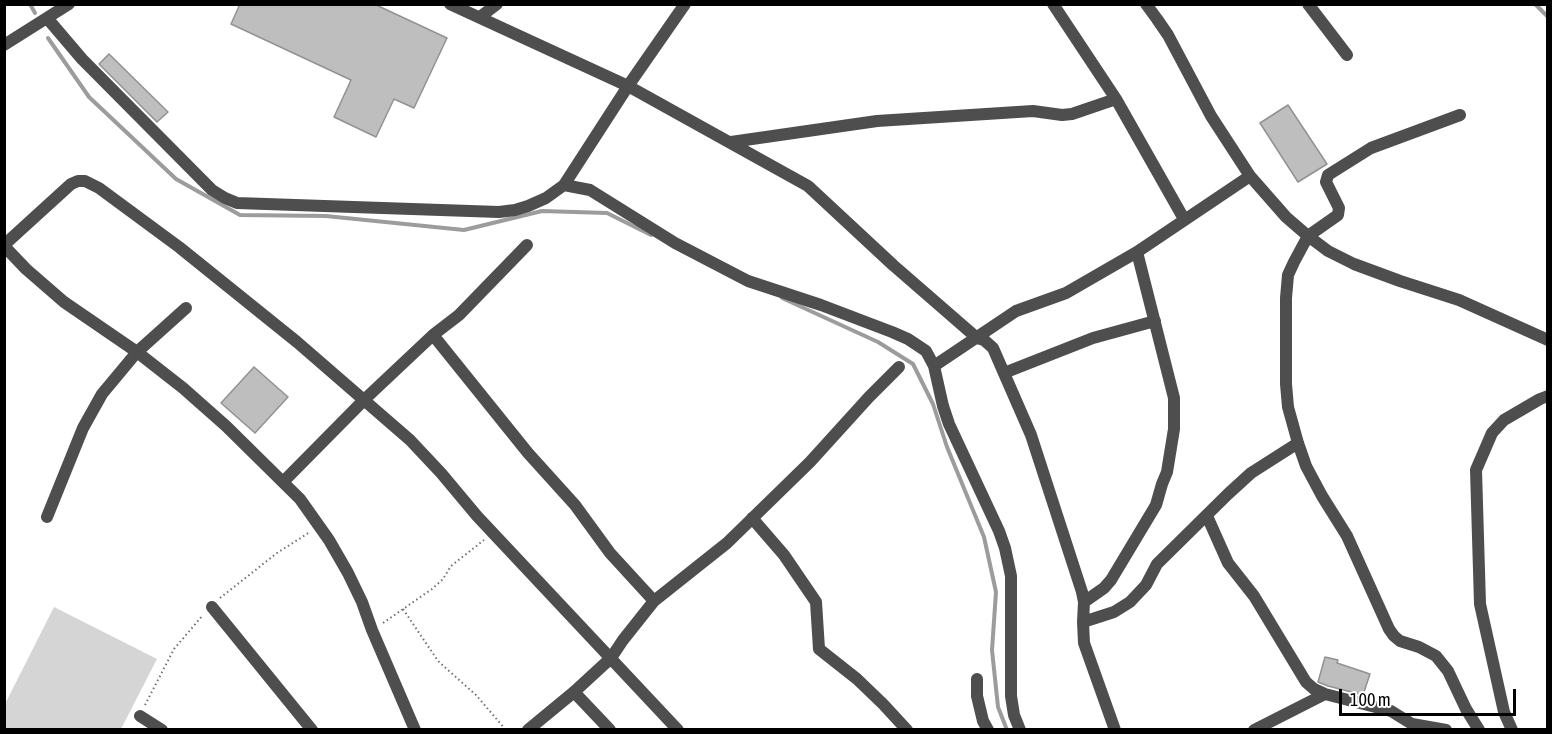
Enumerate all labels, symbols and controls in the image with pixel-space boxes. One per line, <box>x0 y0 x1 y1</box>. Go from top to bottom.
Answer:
scale bar <box>1342 677 1519 715</box>
text: 100 m <box>1350 689 1391 710</box>

